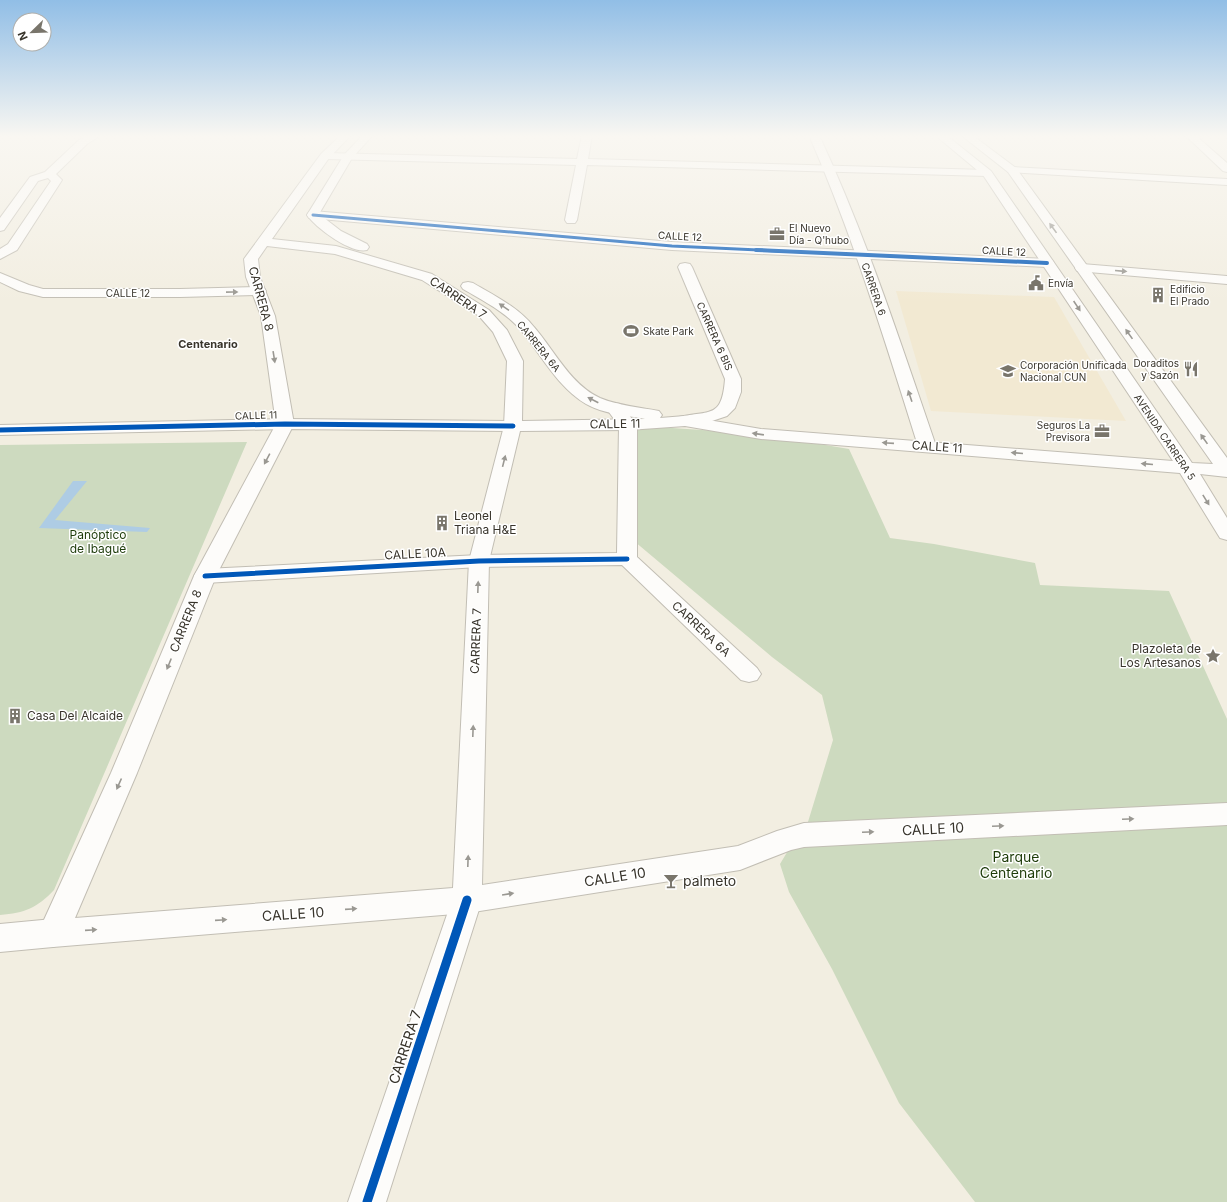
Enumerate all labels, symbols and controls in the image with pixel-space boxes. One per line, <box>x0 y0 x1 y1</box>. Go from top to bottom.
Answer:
north arrow <box>12 12 52 52</box>
text: N <box>15 29 31 43</box>
place label: El Nuevo Día - Q'hubo <box>789 222 849 246</box>
one-way arrow <box>1049 222 1057 233</box>
office icon: El Nuevo Día - Q'hubo <box>768 225 786 243</box>
street label: CALLE 12 <box>658 229 702 243</box>
street label: CALLE 12 <box>982 244 1026 258</box>
street label: CARRERA 6 <box>859 261 889 317</box>
street label: CARRERA 8 <box>246 265 277 333</box>
one-way arrow <box>1115 268 1127 274</box>
street label: CARRERA 7 <box>427 273 490 322</box>
public building icon: Envía <box>1027 274 1045 292</box>
place label: Envía <box>1048 277 1073 289</box>
place label: Edificio El Prado <box>1170 283 1209 307</box>
building icon: Edificio El Prado <box>1149 286 1167 304</box>
street label: CALLE 12 <box>106 287 150 299</box>
one-way arrow <box>226 289 239 295</box>
street label: CARRERA 6 BIS <box>695 300 735 372</box>
one-way arrow <box>1073 301 1081 312</box>
one-way arrow <box>499 303 509 311</box>
street label: CARRERA 6A <box>515 318 563 374</box>
sports icon: Skate Park <box>622 322 640 340</box>
place label: Skate Park <box>643 325 694 337</box>
one-way arrow <box>1125 328 1133 339</box>
district label: Centenario <box>178 337 238 351</box>
one-way arrow <box>272 351 278 363</box>
place label: Doraditos y Sazón <box>1133 357 1179 381</box>
place label: Corporación Unificada Nacional CUN <box>1020 359 1127 383</box>
restaurant icon: Doraditos y Sazón <box>1182 360 1200 378</box>
school or university icon: Corporación Unificada Nacional CUN <box>999 362 1017 380</box>
one-way arrow <box>907 389 913 401</box>
street label: AVENIDA CARRERA 5 <box>1132 392 1198 482</box>
one-way arrow <box>587 397 599 403</box>
street label: CALLE 11 <box>235 408 277 422</box>
street label: CALLE 11 <box>589 416 640 431</box>
place label: Seguros La Previsora <box>1037 419 1090 443</box>
office icon: Seguros La Previsora <box>1093 422 1111 440</box>
one-way arrow <box>752 431 764 437</box>
one-way arrow <box>1200 434 1208 445</box>
street label: CALLE 11 <box>911 437 963 456</box>
one-way arrow <box>882 440 894 447</box>
one-way arrow <box>1011 450 1023 457</box>
one-way arrow <box>264 453 270 465</box>
one-way arrow <box>501 454 507 466</box>
one-way arrow <box>1141 461 1153 467</box>
one-way arrow <box>1203 494 1210 506</box>
place label: Leonel Triana H&E <box>454 508 516 537</box>
building icon: Leonel Triana H&E <box>433 514 451 532</box>
park label: Panóptico de Ibagué <box>70 527 126 556</box>
street label: CALLE 10A <box>384 544 446 563</box>
one-way arrow <box>474 581 481 594</box>
street label: CARRERA 8 <box>166 587 205 654</box>
street label: CARRERA 6A <box>669 598 734 660</box>
street label: CARRERA 7 <box>467 608 484 674</box>
place label: Plazoleta de Los Artesanos <box>1120 641 1201 670</box>
place icon: Plazoleta de Los Artesanos <box>1204 647 1222 665</box>
one-way arrow <box>165 659 171 671</box>
building icon: Casa Del Alcaide <box>6 707 24 725</box>
place label: Casa Del Alcaide <box>27 708 123 723</box>
one-way arrow <box>469 725 476 737</box>
one-way arrow <box>115 778 122 790</box>
one-way arrow <box>1122 816 1134 823</box>
street label: CALLE 10 <box>901 818 965 839</box>
one-way arrow <box>992 822 1004 829</box>
one-way arrow <box>862 829 874 836</box>
park label: Parque Centenario <box>980 848 1052 881</box>
one-way arrow <box>465 854 471 867</box>
street label: CALLE 10 <box>583 863 647 890</box>
bar icon: palmeto <box>662 872 680 890</box>
place label: palmeto <box>683 872 736 889</box>
one-way arrow <box>502 891 514 897</box>
street label: CALLE 10 <box>261 903 325 924</box>
one-way arrow <box>345 906 357 913</box>
one-way arrow <box>215 916 227 923</box>
one-way arrow <box>85 926 97 933</box>
street label: CARRERA 7 <box>385 1008 424 1086</box>

